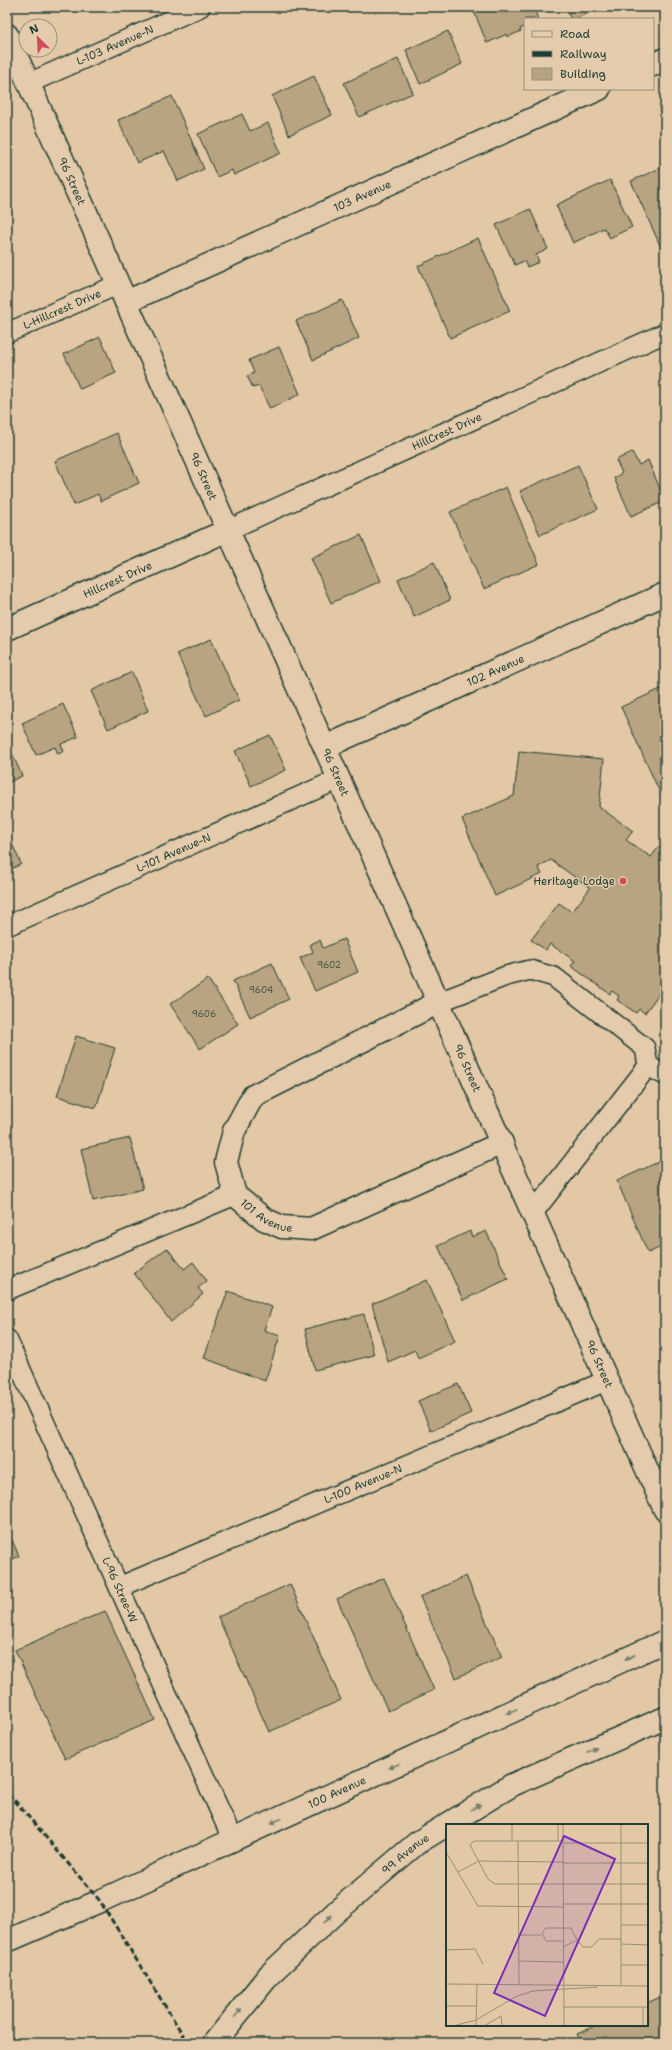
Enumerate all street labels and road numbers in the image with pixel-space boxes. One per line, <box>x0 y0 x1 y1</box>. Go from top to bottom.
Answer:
street label: L-103 Avenue-N <box>74 22 156 69</box>
street label: 96 Street <box>54 155 89 208</box>
street label: 103 Avenue <box>331 177 394 216</box>
street label: L-Hillcrest Drive <box>21 286 104 333</box>
street label: HillCrest Drive <box>410 410 484 454</box>
street label: 96 Street <box>186 450 221 503</box>
street label: Hillcrest Drive <box>81 558 155 602</box>
street label: 102 Avenue <box>465 651 527 690</box>
street label: 96 Street <box>318 746 353 799</box>
street label: L-101 Avenue-N <box>134 830 213 876</box>
street label: 96 Street <box>450 1042 485 1095</box>
street label: 101 Avenue <box>237 1195 293 1236</box>
street label: 96 Street <box>582 1338 617 1391</box>
street label: L-100 Avenue-N <box>322 1461 405 1507</box>
street label: L-96 Stree-W <box>98 1555 141 1625</box>
street label: 100 Avenue <box>306 1773 368 1812</box>
street label: 99 Avenue <box>378 1830 432 1878</box>

